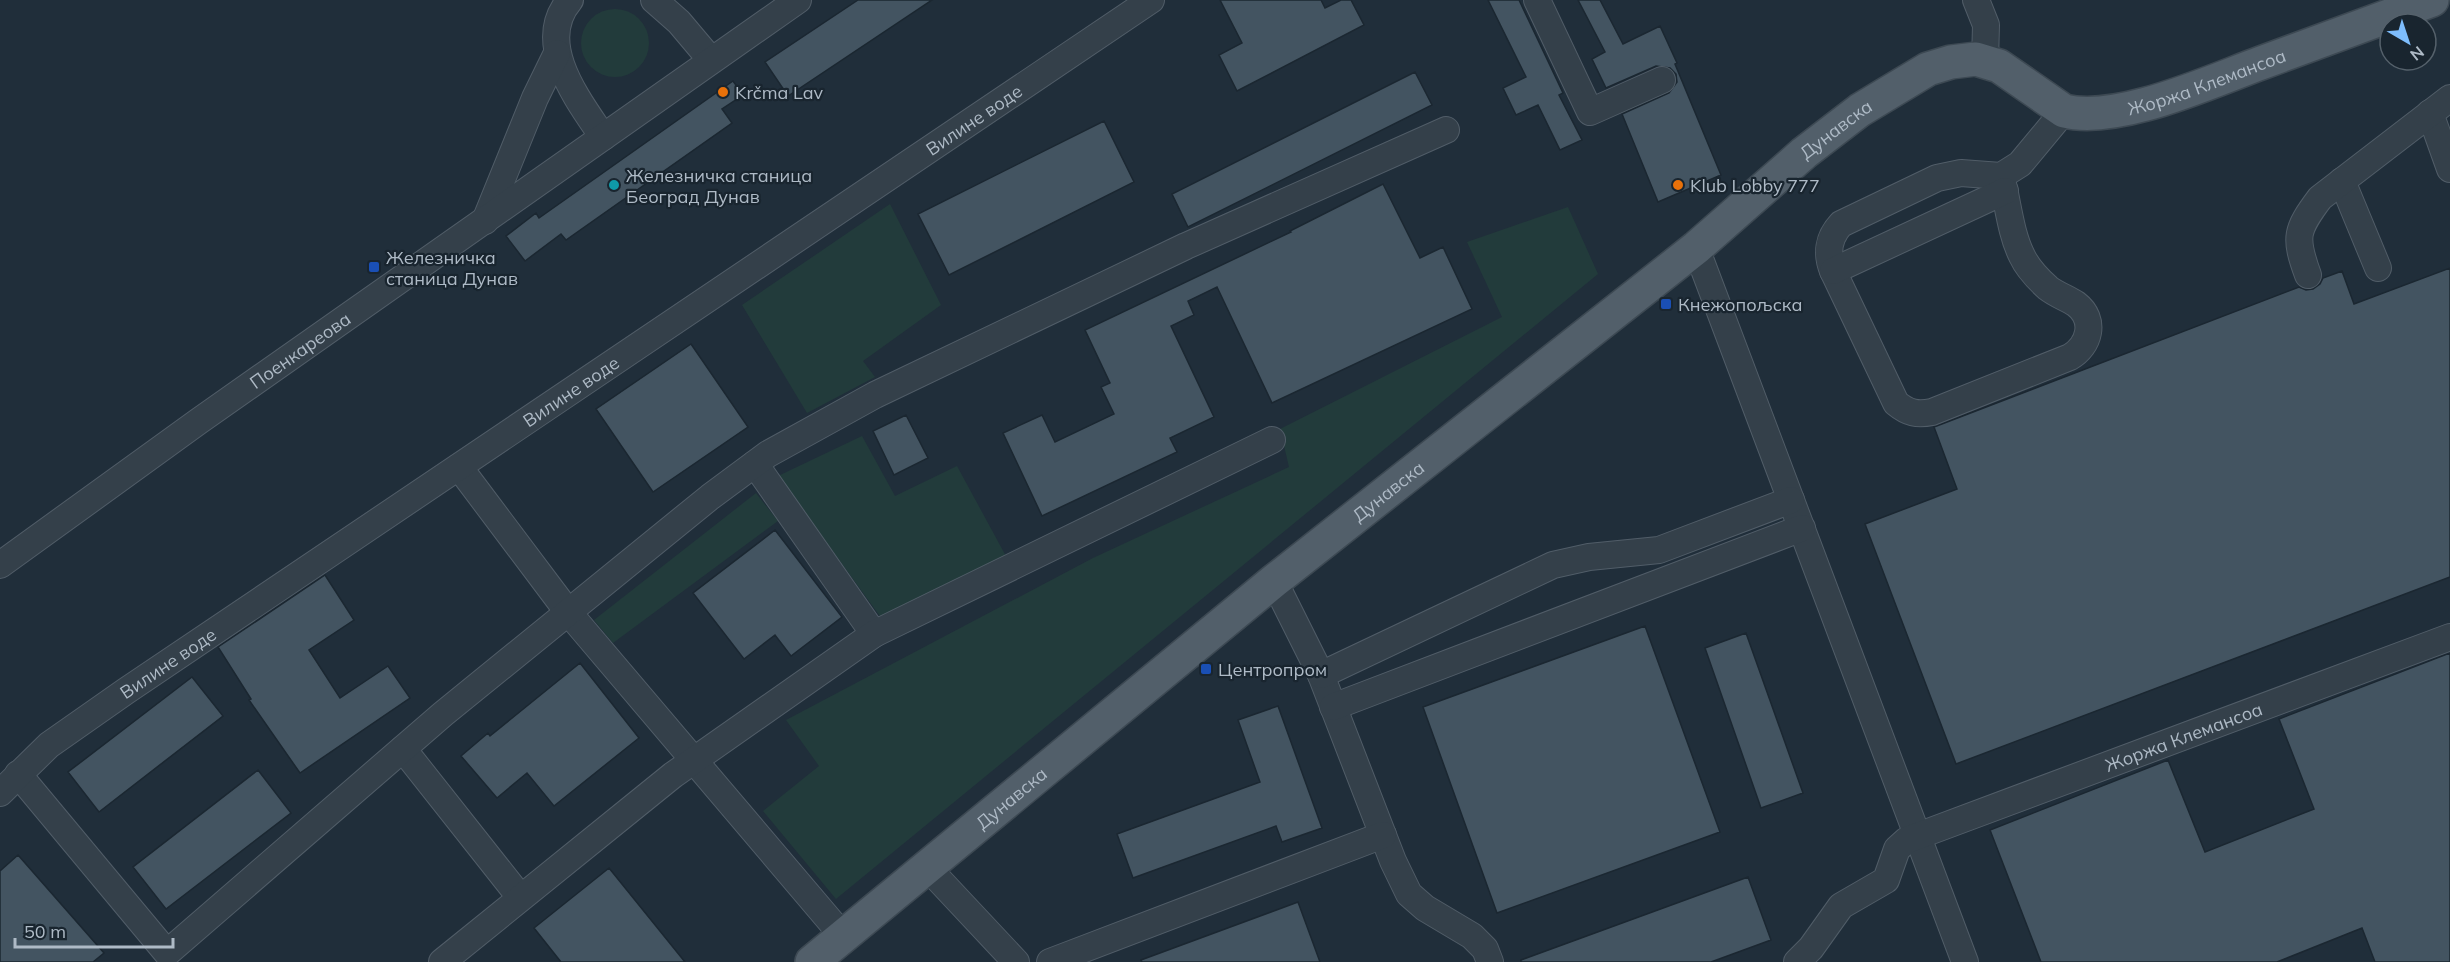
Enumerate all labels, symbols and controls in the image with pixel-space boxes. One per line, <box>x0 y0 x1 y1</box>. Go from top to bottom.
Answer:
north arrow <box>2378 12 2438 72</box>
text: N <box>2406 42 2428 65</box>
street label: Жоржа Клемансоа <box>2125 43 2289 120</box>
street label: Вилине воде <box>921 79 1026 160</box>
place label: Krčma Lav <box>735 81 824 104</box>
marker: Krčma Lav <box>716 85 730 99</box>
street label: Дунавска <box>1795 94 1876 164</box>
place label: Железничка станица Београд Дунав <box>626 164 812 208</box>
place label: Klub Lobby 777 <box>1690 174 1820 197</box>
marker: Железничка станица Београд Дунав <box>607 178 621 192</box>
marker: Klub Lobby 777 <box>1671 178 1685 192</box>
place label: Железничка станица Дунав <box>386 246 518 290</box>
marker: Железничка станица Дунав <box>367 260 381 274</box>
place label: Кнежопољска <box>1678 293 1802 316</box>
marker: Кнежопољска <box>1659 297 1673 311</box>
street label: Поенкареова <box>245 307 355 393</box>
street label: Вилине воде <box>518 351 623 432</box>
street label: Дунавска <box>1347 456 1429 527</box>
street label: Вилине воде <box>115 622 220 703</box>
place label: Центропром <box>1218 658 1327 681</box>
marker: Центропром <box>1199 662 1213 676</box>
street label: Жоржа Клемансоа <box>2102 697 2265 776</box>
street label: Дунавска <box>971 762 1051 834</box>
scale bar <box>15 911 172 949</box>
text: 50 m <box>24 920 66 943</box>

